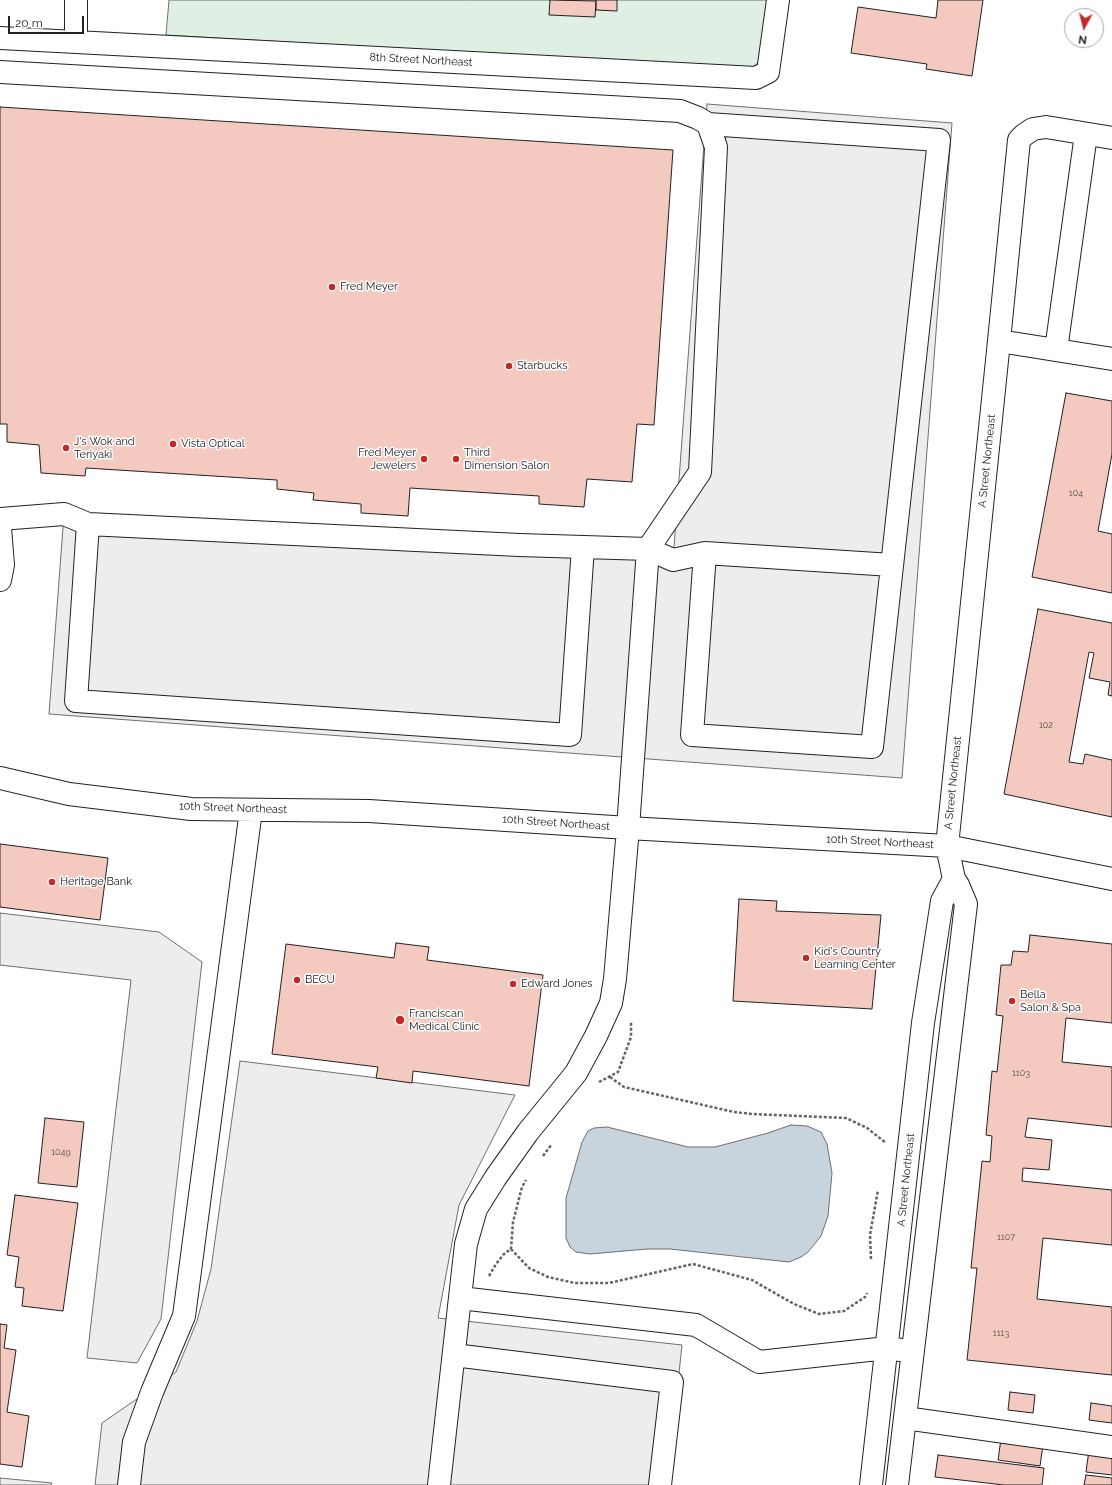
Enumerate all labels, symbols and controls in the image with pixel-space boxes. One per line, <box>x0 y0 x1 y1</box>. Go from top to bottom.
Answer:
scale bar <box>10 8 86 34</box>
north arrow <box>1064 8 1104 48</box>
text: 20 m <box>15 16 43 30</box>
text: N <box>1078 32 1088 46</box>
street label: 8th Street Northeast <box>369 51 473 69</box>
place label: Fred Meyer <box>340 280 398 294</box>
marker: Fred Meyer <box>327 282 337 292</box>
place label: Starbucks <box>517 359 568 373</box>
marker: Starbucks <box>504 361 514 371</box>
street label: A Street Northeast <box>976 414 998 508</box>
place label: J's Wok and Teriyaki <box>74 435 135 461</box>
place label: Vista Optical <box>181 437 245 451</box>
marker: Vista Optical <box>168 439 178 449</box>
marker: J's Wok and Teriyaki <box>61 443 71 453</box>
place label: Fred Meyer Jewelers <box>358 446 416 472</box>
place label: Third Dimension Salon <box>464 446 549 472</box>
marker: Fred Meyer Jewelers <box>419 454 429 464</box>
marker: Third Dimension Salon <box>451 454 461 464</box>
house number: 104 <box>1069 488 1083 498</box>
house number: 102 <box>1039 720 1053 730</box>
street label: A Street Northeast <box>942 736 964 830</box>
street label: 10th Street Northeast <box>179 800 287 816</box>
street label: 10th Street Northeast <box>502 813 610 833</box>
street label: 10th Street Northeast <box>826 833 934 851</box>
place label: Heritage Bank <box>60 875 132 889</box>
marker: Heritage Bank <box>47 877 57 887</box>
place label: Kid's Country Learning Center <box>814 945 896 971</box>
marker: Kid's Country Learning Center <box>801 953 811 963</box>
place label: BECU <box>305 973 335 987</box>
marker: BECU <box>292 975 302 985</box>
place label: Edward Jones <box>521 977 592 991</box>
marker: Edward Jones <box>508 979 518 989</box>
place label: Bella Salon & Spa <box>1020 988 1081 1014</box>
marker: Bella Salon & Spa <box>1007 996 1017 1006</box>
place label: Franciscan Medical Clinic <box>409 1007 480 1033</box>
marker: Franciscan Medical Clinic <box>394 1014 406 1026</box>
house number: 1103 <box>1012 1068 1030 1078</box>
street label: A Street Northeast <box>895 1133 917 1227</box>
house number: 1049 <box>51 1147 71 1157</box>
house number: 1107 <box>997 1232 1015 1242</box>
house number: 1113 <box>993 1328 1009 1338</box>

